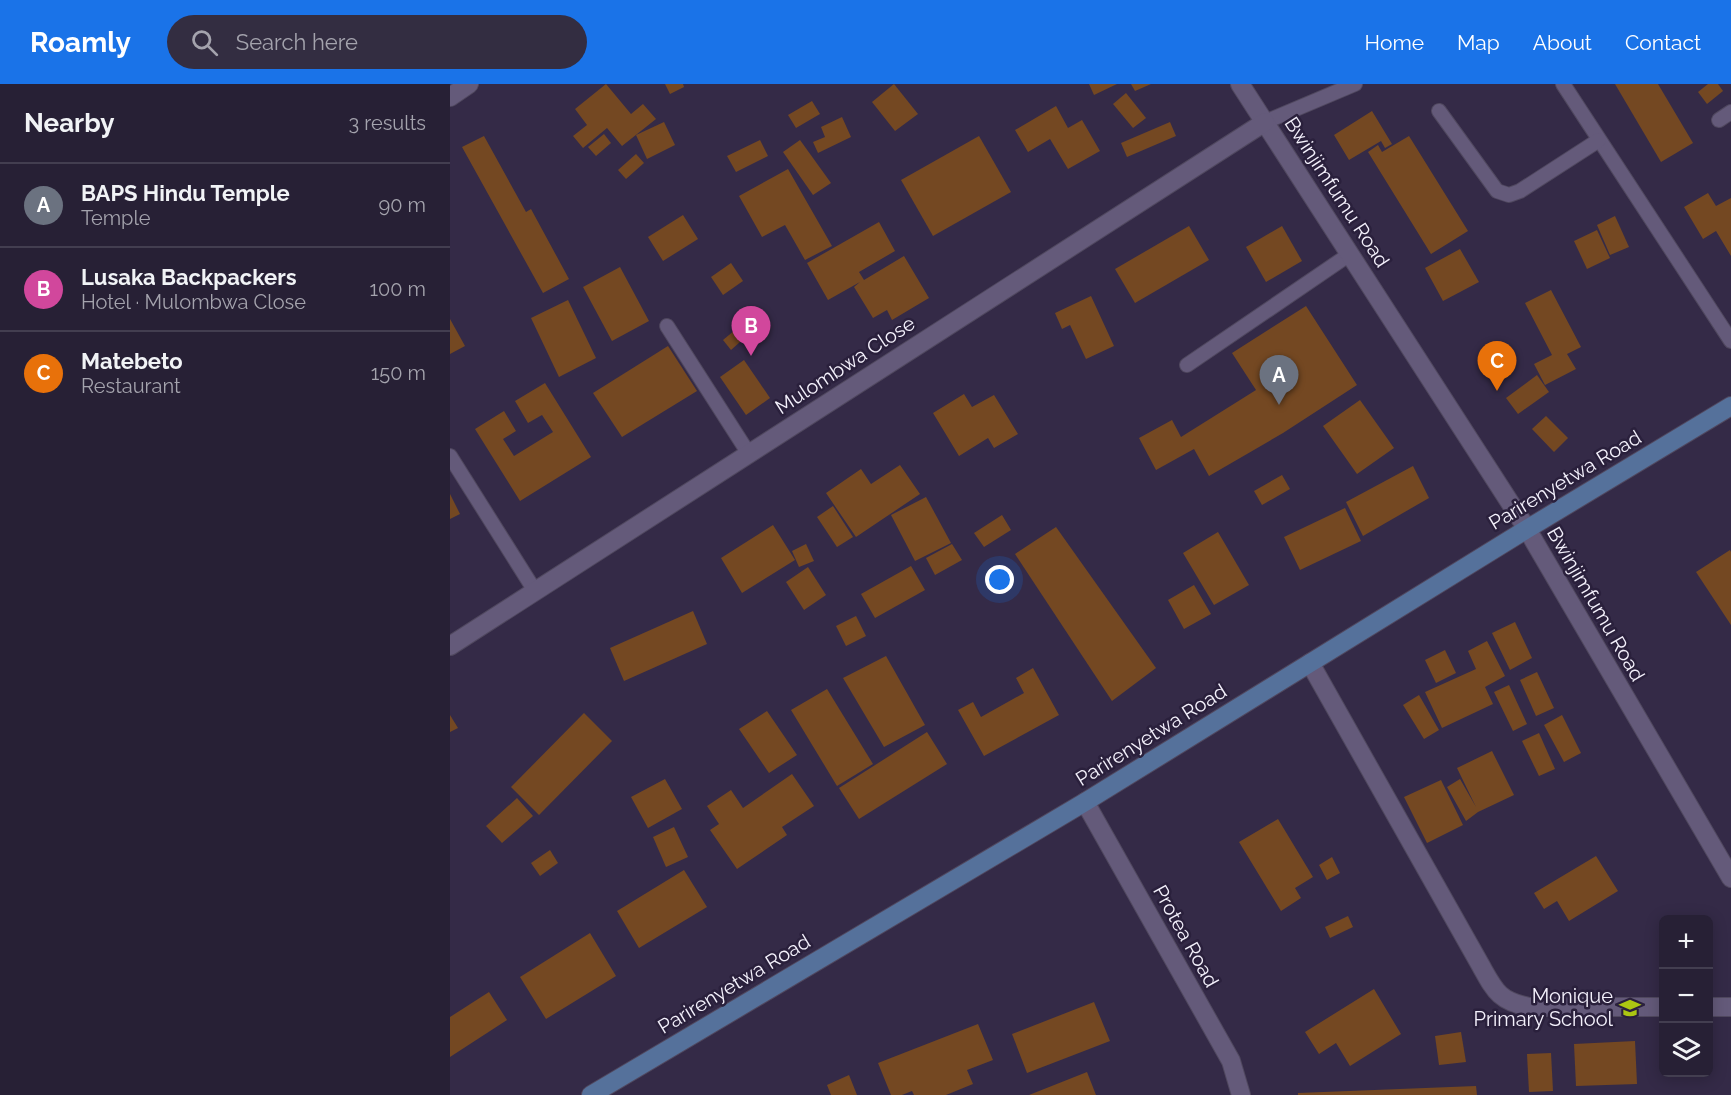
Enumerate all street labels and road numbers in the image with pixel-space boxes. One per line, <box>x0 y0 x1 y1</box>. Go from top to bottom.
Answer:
street label: Bwinjimfumu Road <box>1279 112 1395 272</box>
street label: Mulombwa Close <box>771 311 920 419</box>
street label: Parirenyetwa Road <box>1485 425 1645 535</box>
street label: Bwinjimfumu Road <box>1542 522 1650 686</box>
street label: Parirenyetwa Road <box>1071 679 1231 791</box>
street label: Protea Road <box>1148 881 1224 991</box>
street label: Parirenyetwa Road <box>654 929 814 1039</box>

